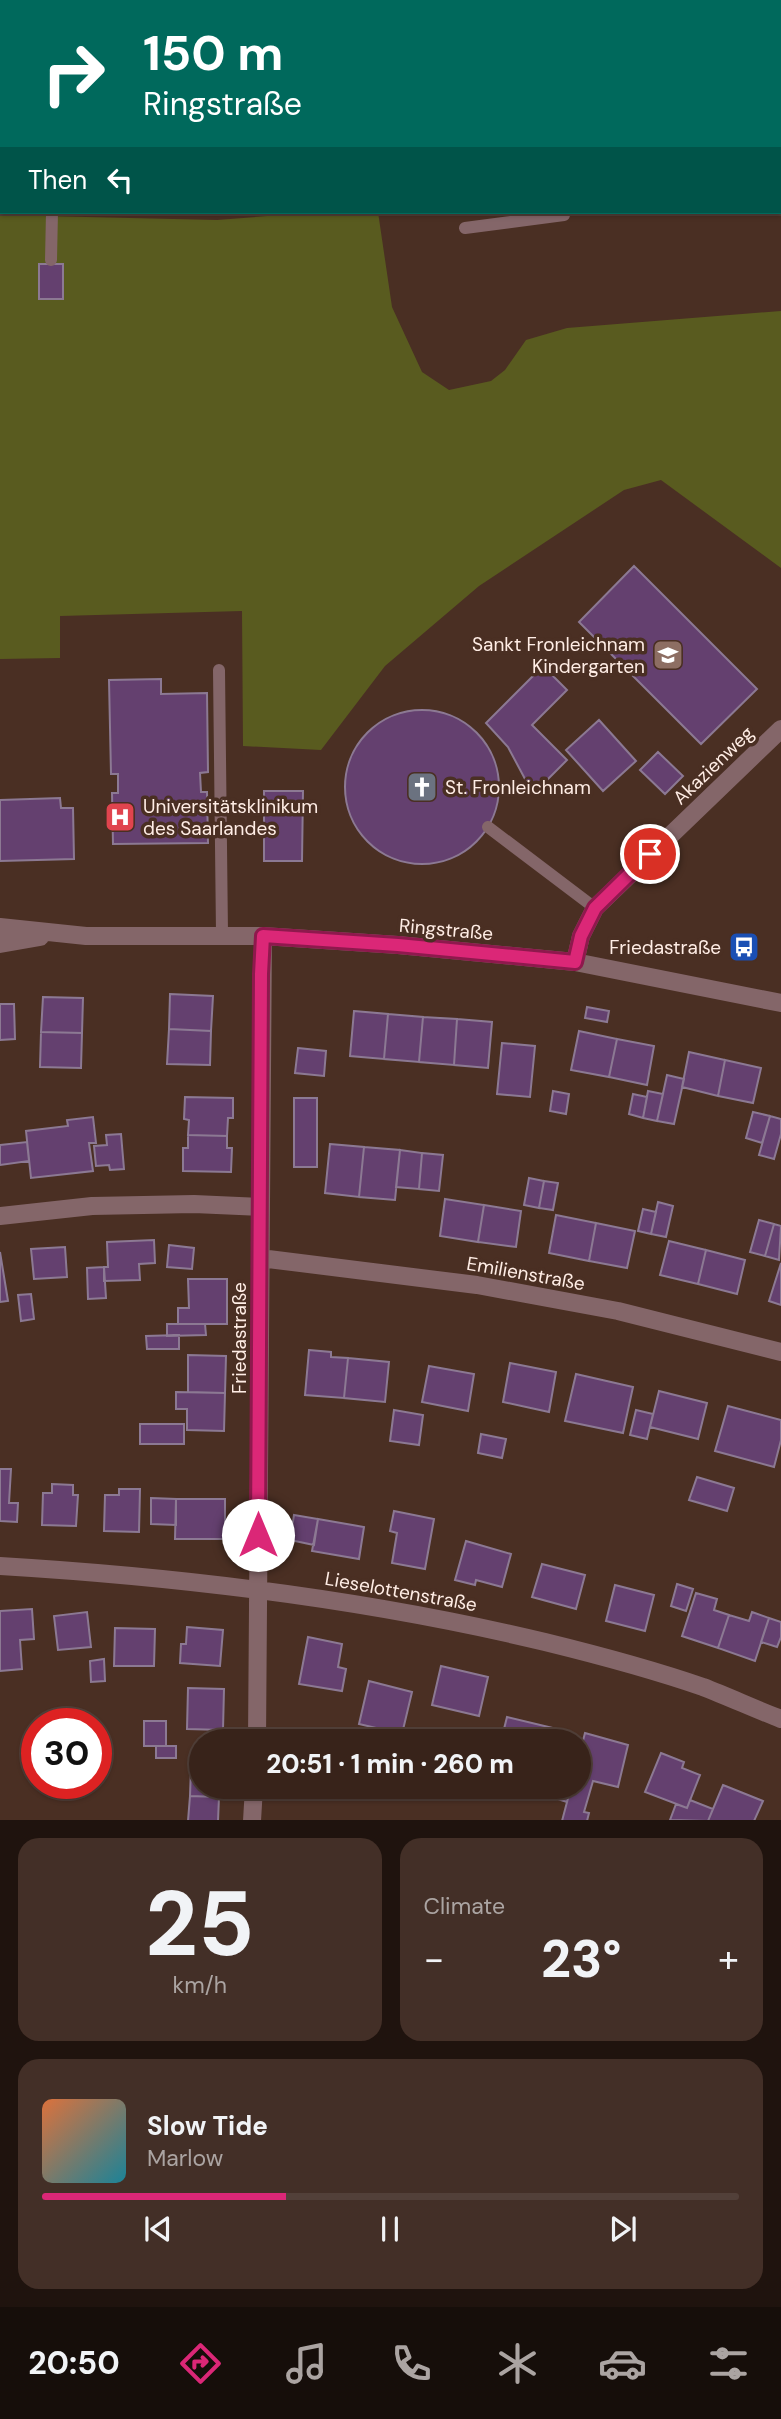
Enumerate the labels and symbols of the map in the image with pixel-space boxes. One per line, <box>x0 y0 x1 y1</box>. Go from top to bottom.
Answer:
place label: Sankt Fronleichnam Kindergarten <box>472 632 645 679</box>
school or university icon: Sankt Fronleichnam Kindergarten <box>651 638 685 672</box>
street label: Akazienweg <box>668 720 759 810</box>
church icon: St. Fronleichnam <box>405 770 439 804</box>
place label: St. Fronleichnam <box>445 775 591 800</box>
place label: Universitätsklinikum des Saarlandes <box>143 794 318 841</box>
hospital icon: Universitätsklinikum des Saarlandes <box>103 800 137 834</box>
pin <box>620 824 680 884</box>
street label: Ringstraße <box>398 913 494 946</box>
bus stop icon: Friedastraße <box>727 930 761 964</box>
place label: Friedastraße <box>609 935 721 960</box>
street label: Emilienstraße <box>465 1251 587 1296</box>
street label: Friedastraße <box>227 1282 252 1394</box>
position arrow <box>221 1498 295 1572</box>
street label: Lieselottenstraße <box>323 1566 479 1617</box>
speed limit sign: 30 <box>21 1708 112 1799</box>

